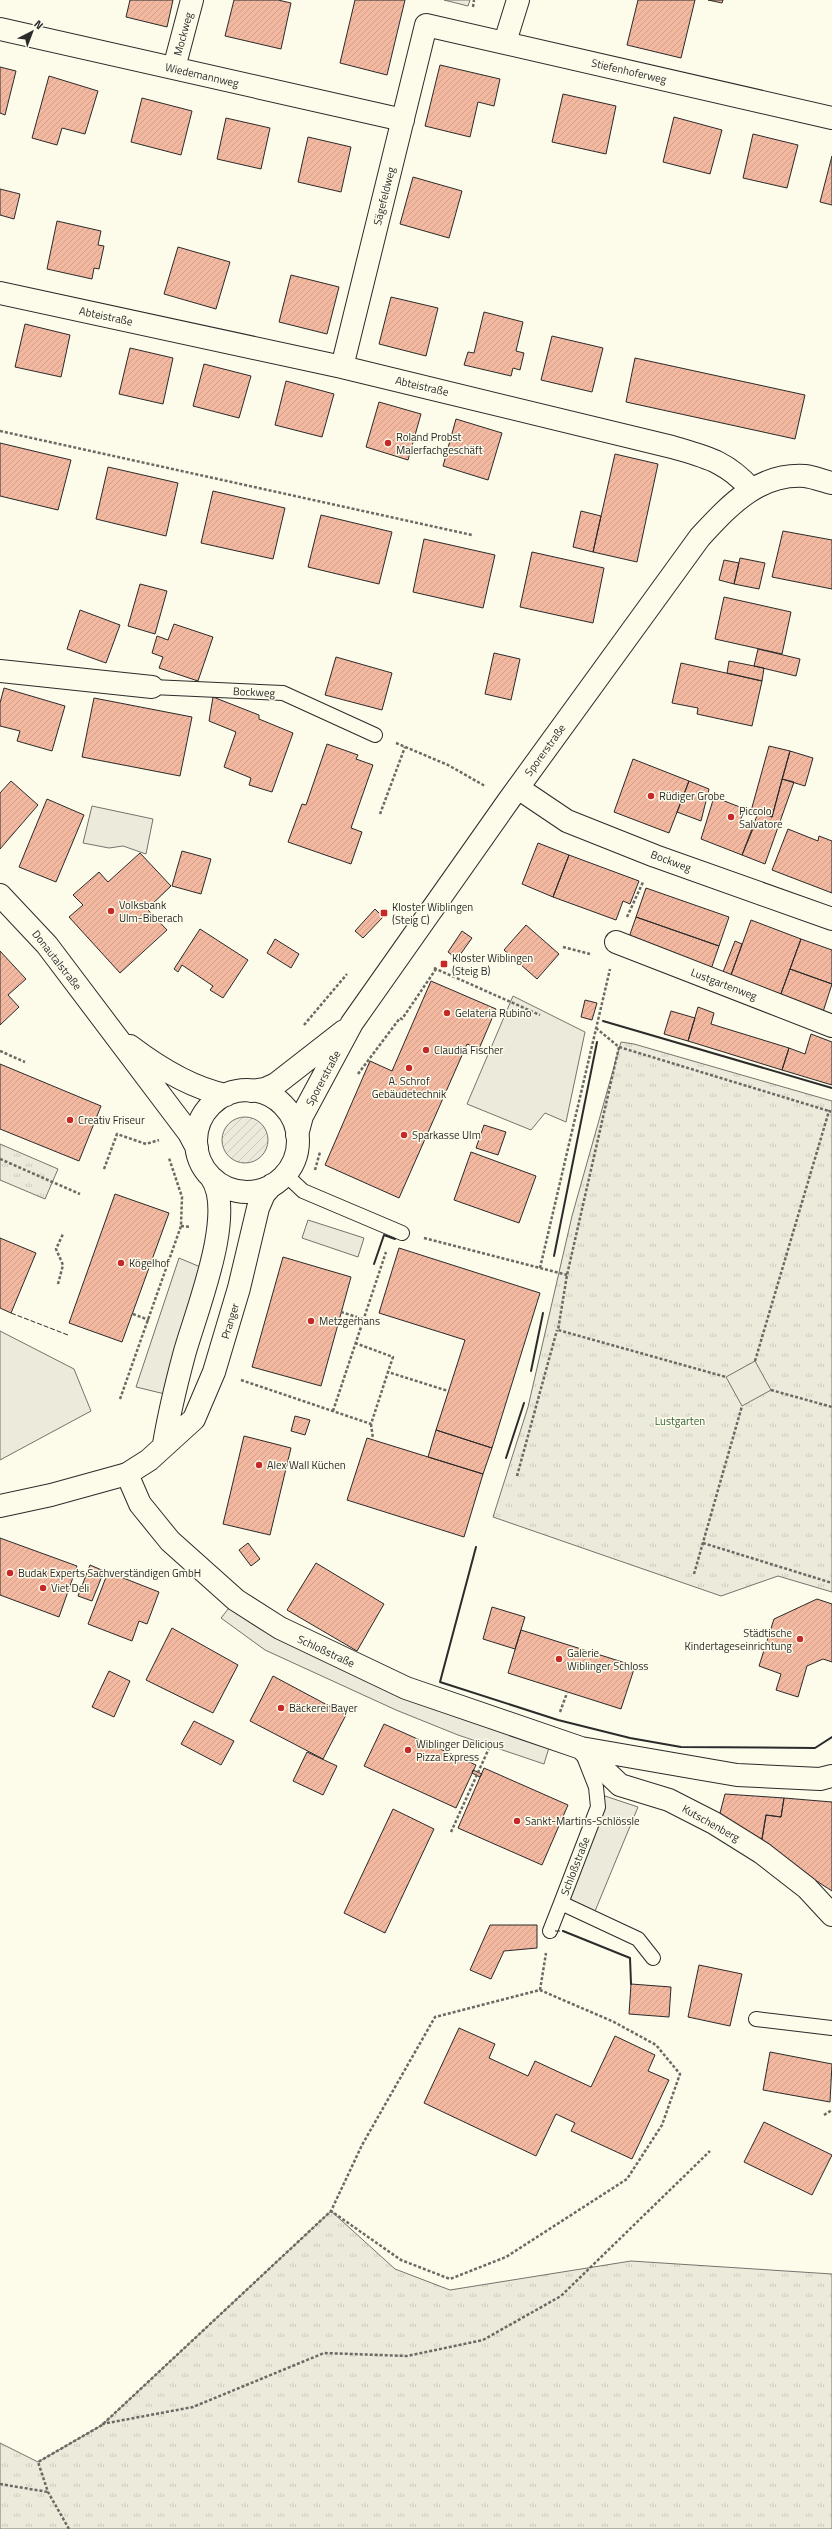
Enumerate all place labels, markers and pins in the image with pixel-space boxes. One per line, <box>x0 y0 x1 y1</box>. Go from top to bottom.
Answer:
place label: Roland Probst Malerfachgeschäft <box>396 429 483 458</box>
marker: Roland Probst Malerfachgeschäft <box>383 438 393 448</box>
place label: Rüdiger Grobe <box>659 788 725 804</box>
marker: Rüdiger Grobe <box>646 791 656 801</box>
place label: Piccolo Salvatore <box>739 803 783 832</box>
marker: Piccolo Salvatore <box>726 812 736 822</box>
place label: Volksbank Ulm-Biberach <box>119 897 183 926</box>
place label: Kloster Wiblingen (Steig C) <box>392 899 473 928</box>
marker: Volksbank Ulm-Biberach <box>106 906 116 916</box>
marker: Kloster Wiblingen (Steig C) <box>379 908 389 918</box>
place label: Kloster Wiblingen (Steig B) <box>452 950 533 979</box>
marker: Kloster Wiblingen (Steig B) <box>439 959 449 969</box>
place label: Gelateria Rubino <box>455 1005 532 1021</box>
marker: Gelateria Rubino <box>442 1008 452 1018</box>
place label: Claudia Fischer <box>434 1042 504 1058</box>
marker: Claudia Fischer <box>421 1045 431 1055</box>
marker: A. Schrof Gebäudetechnik <box>404 1063 414 1073</box>
place label: A. Schrof Gebäudetechnik <box>372 1073 447 1102</box>
place label: Creativ Friseur <box>78 1112 145 1128</box>
marker: Creativ Friseur <box>65 1115 75 1125</box>
place label: Sparkasse Ulm <box>412 1127 481 1143</box>
marker: Sparkasse Ulm <box>399 1130 409 1140</box>
place label: Kögelhof <box>129 1255 170 1271</box>
marker: Kögelhof <box>116 1258 126 1268</box>
place label: Metzgerhans <box>319 1313 380 1329</box>
marker: Metzgerhans <box>306 1316 316 1326</box>
place label: Alex Wall Küchen <box>267 1457 346 1473</box>
marker: Alex Wall Küchen <box>254 1460 264 1470</box>
place label: Budak Experts Sachverständigen GmbH <box>18 1565 201 1581</box>
marker: Budak Experts Sachverständigen GmbH <box>5 1568 15 1578</box>
place label: Viet Deli <box>51 1580 89 1596</box>
marker: Viet Deli <box>38 1583 48 1593</box>
place label: Städtische Kindertageseinrichtung <box>685 1625 792 1654</box>
marker: Städtische Kindertageseinrichtung <box>795 1634 805 1644</box>
place label: Galerie Wiblinger Schloss <box>567 1645 648 1674</box>
marker: Galerie Wiblinger Schloss <box>554 1654 564 1664</box>
place label: Bäckerei Bayer <box>289 1700 358 1716</box>
marker: Bäckerei Bayer <box>276 1703 286 1713</box>
place label: Wiblinger Delicious Pizza Express <box>416 1736 504 1765</box>
marker: Wiblinger Delicious Pizza Express <box>403 1745 413 1755</box>
place label: Sankt-Martins-Schlössle <box>525 1813 640 1829</box>
marker: Sankt-Martins-Schlössle <box>512 1816 522 1826</box>

